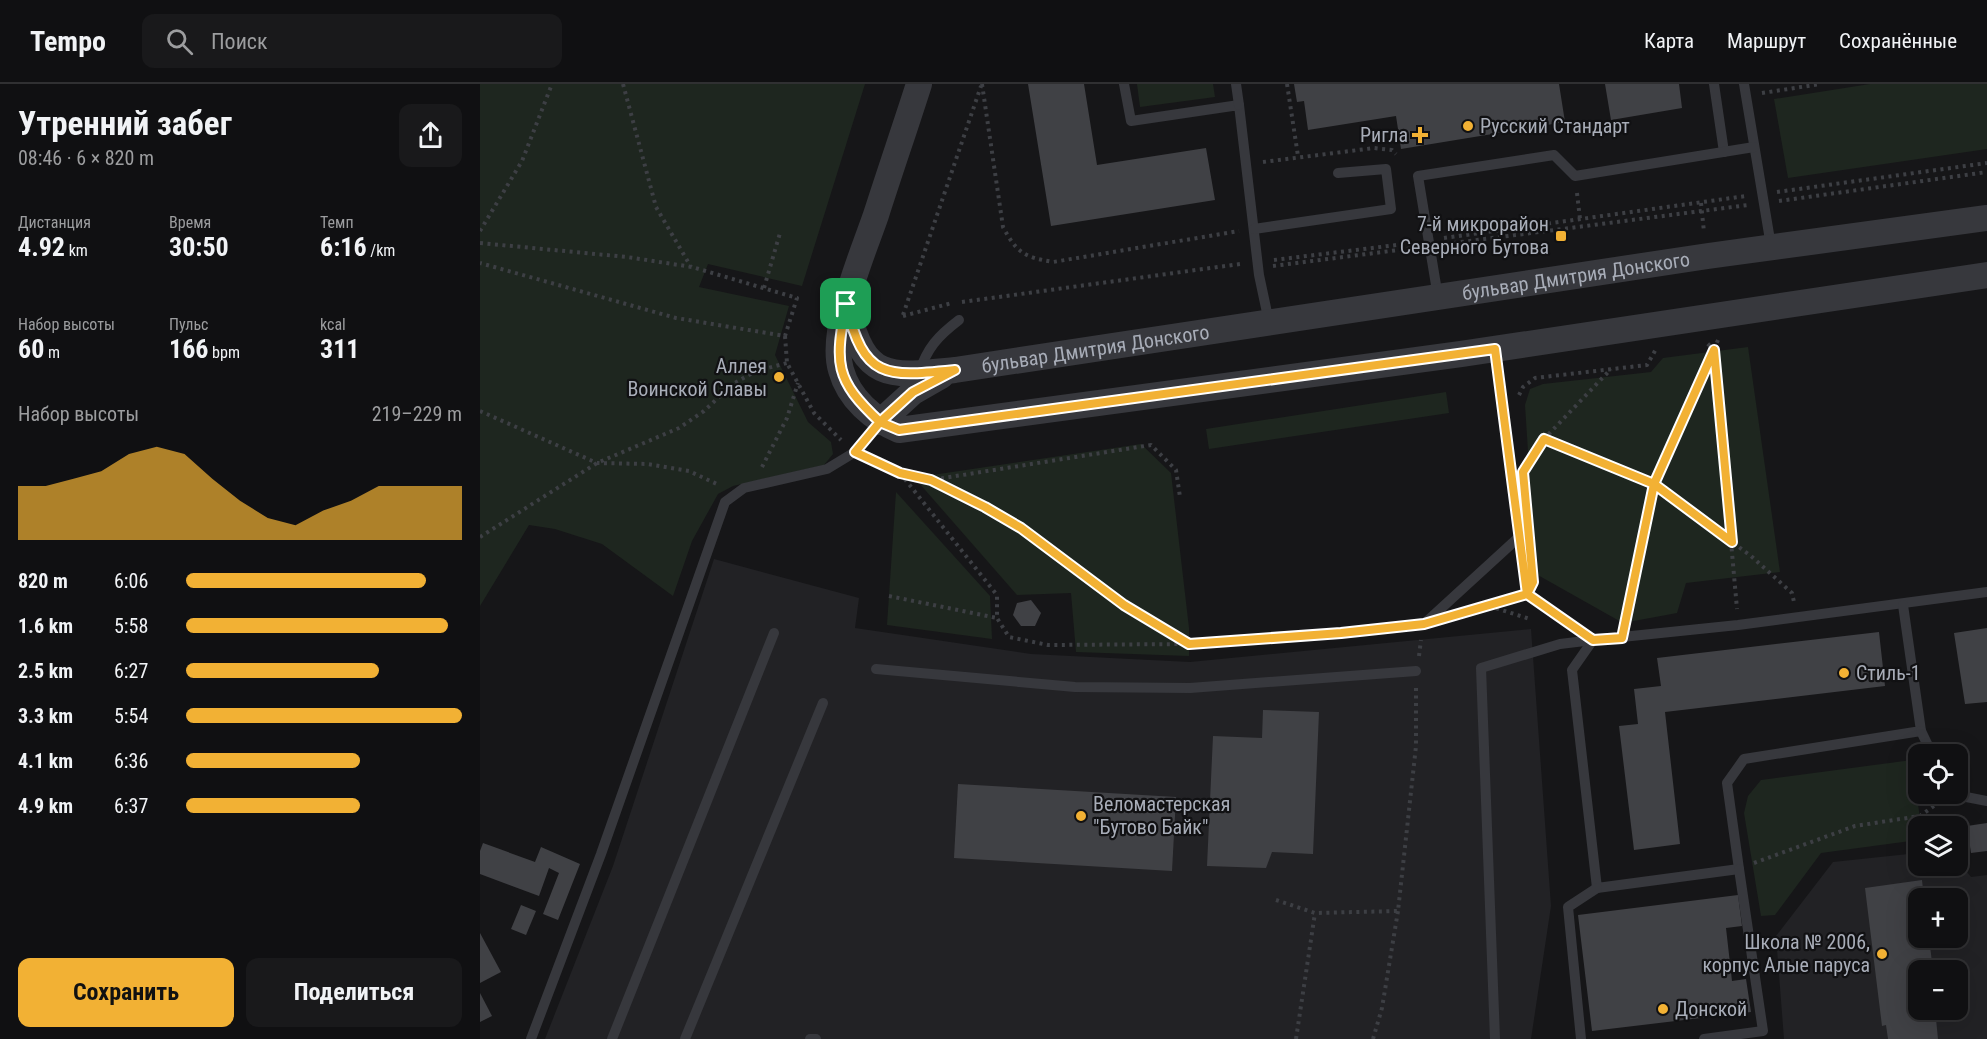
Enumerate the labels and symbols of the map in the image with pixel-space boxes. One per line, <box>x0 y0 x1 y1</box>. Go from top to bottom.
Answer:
place label: Русский Стандарт <box>1480 114 1630 138</box>
marker: Русский Стандарт <box>1461 119 1475 133</box>
place label: Ригла <box>1360 123 1408 147</box>
marker: Ригла <box>1413 128 1427 142</box>
place label: 7-й микрорайон Северного Бутова <box>1400 212 1549 259</box>
marker: 7-й микрорайон Северного Бутова <box>1554 229 1568 243</box>
street label: бульвар Дмитрия Донского <box>1460 247 1691 305</box>
pin <box>820 278 871 329</box>
street label: бульвар Дмитрия Донского <box>980 320 1211 378</box>
place label: Аллея Воинской Славы <box>627 354 767 401</box>
marker: Аллея Воинской Славы <box>772 370 786 384</box>
place label: Стиль-1 <box>1856 661 1921 685</box>
marker: Стиль-1 <box>1837 666 1851 680</box>
place label: Веломастерская "Бутово Байк" <box>1093 792 1230 839</box>
marker: Веломастерская "Бутово Байк" <box>1074 809 1088 823</box>
place label: Школа № 2006, корпус Алые паруса <box>1702 930 1870 977</box>
marker: Школа № 2006, корпус Алые паруса <box>1875 947 1889 961</box>
place label: Донской <box>1675 997 1747 1021</box>
marker: Донской <box>1656 1002 1670 1016</box>

